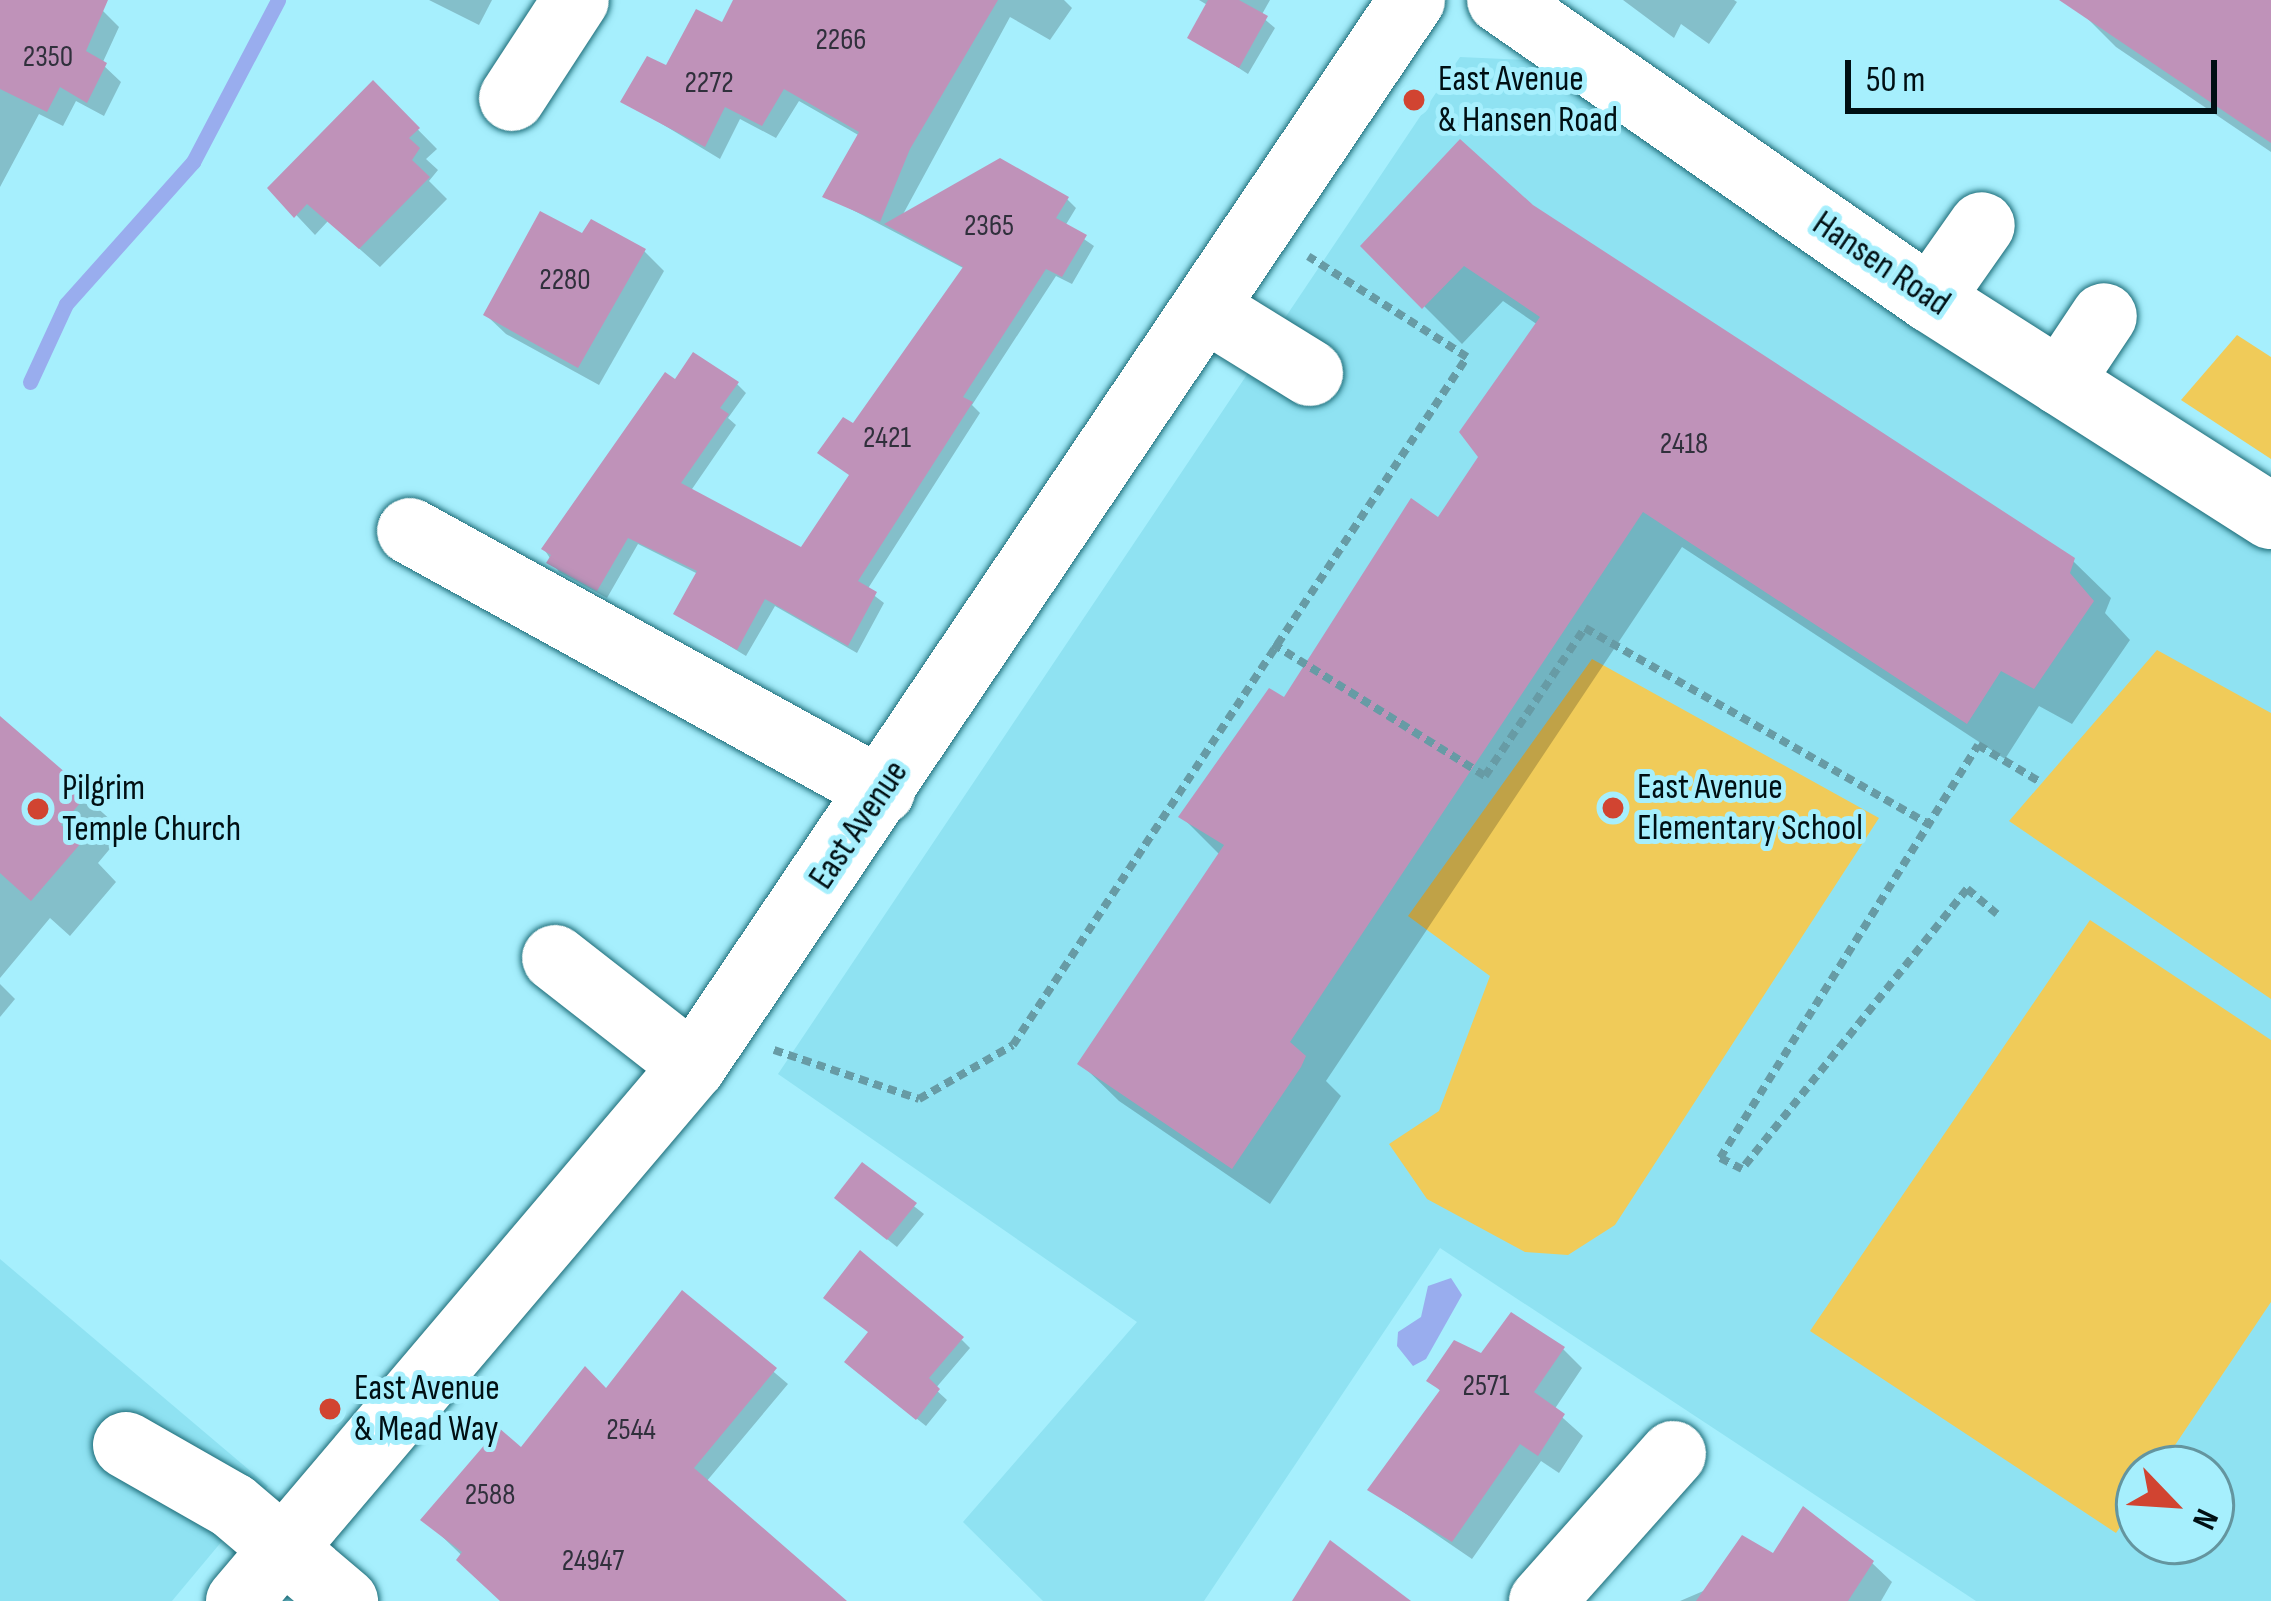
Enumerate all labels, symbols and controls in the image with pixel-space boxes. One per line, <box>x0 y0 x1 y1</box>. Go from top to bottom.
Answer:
house number: 2266 <box>815 22 867 58</box>
scale bar <box>1851 36 2223 110</box>
house number: 2350 <box>23 39 73 75</box>
place label: East Avenue & Hansen Road <box>1438 57 1618 142</box>
text: 50 m <box>1866 59 1925 102</box>
house number: 2272 <box>684 65 734 101</box>
marker: East Avenue & Hansen Road <box>1401 87 1427 113</box>
street label: Hansen Road <box>1804 202 1958 326</box>
house number: 2365 <box>964 208 1014 244</box>
house number: 2280 <box>539 262 591 298</box>
house number: 2421 <box>863 420 911 456</box>
house number: 2418 <box>1660 426 1708 462</box>
street label: East Avenue <box>800 752 918 898</box>
place label: East Avenue Elementary School <box>1637 765 1863 850</box>
place label: Pilgrim Temple Church <box>62 766 241 851</box>
marker: East Avenue Elementary School <box>1600 795 1626 821</box>
marker: Pilgrim Temple Church <box>25 796 51 822</box>
place label: East Avenue & Mead Way <box>354 1366 500 1451</box>
house number: 2571 <box>1463 1368 1509 1404</box>
marker: East Avenue & Mead Way <box>317 1396 343 1422</box>
house number: 2544 <box>606 1412 656 1448</box>
north arrow <box>2115 1445 2235 1565</box>
house number: 2588 <box>465 1477 515 1513</box>
text: N <box>2183 1503 2227 1535</box>
house number: 24947 <box>562 1543 624 1579</box>

